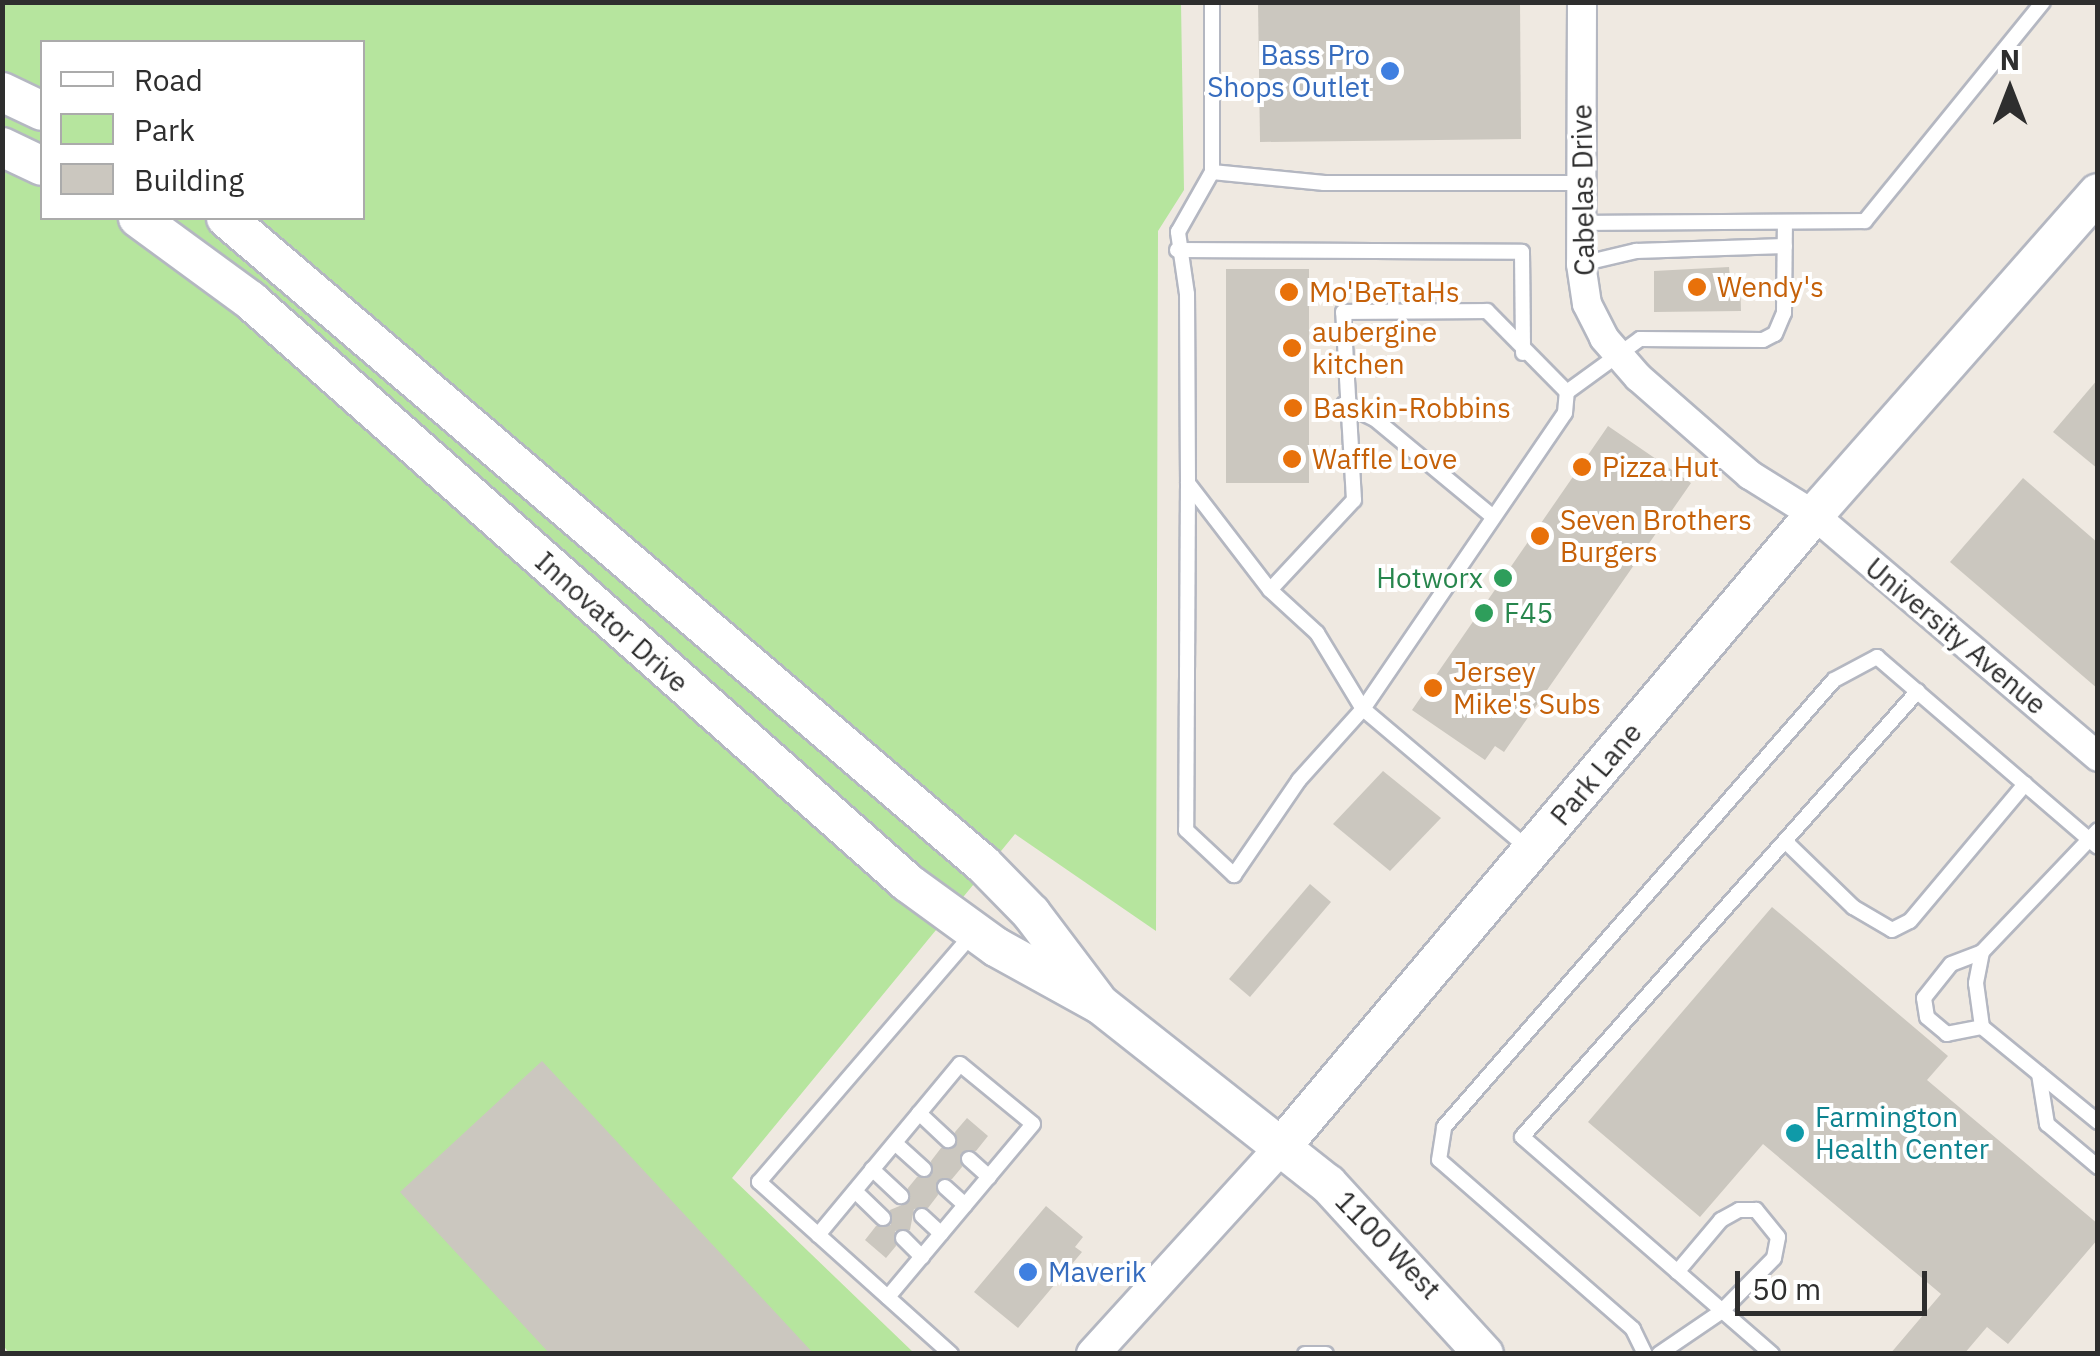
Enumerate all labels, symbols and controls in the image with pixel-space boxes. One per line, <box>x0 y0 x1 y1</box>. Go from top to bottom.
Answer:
place label: Bass Pro Shops Outlet <box>1207 38 1370 104</box>
legend <box>40 40 365 220</box>
north arrow <box>1960 40 2060 140</box>
text: N <box>2000 41 2020 78</box>
text: Road <box>134 60 203 99</box>
marker: Bass Pro Shops Outlet <box>1379 60 1401 82</box>
street label: Cabelas Drive <box>1565 104 1601 276</box>
text: Park <box>134 110 195 149</box>
text: Building <box>134 160 244 199</box>
place label: Wendy's <box>1717 270 1824 304</box>
place label: Mo'BeTtaHs <box>1309 275 1460 309</box>
marker: Wendy's <box>1686 276 1708 298</box>
marker: Mo'BeTtaHs <box>1278 281 1300 303</box>
place label: aubergine kitchen <box>1312 315 1437 381</box>
marker: aubergine kitchen <box>1281 337 1303 359</box>
place label: Baskin-Robbins <box>1313 391 1511 425</box>
marker: Baskin-Robbins <box>1282 397 1304 419</box>
place label: Waffle Love <box>1312 442 1457 476</box>
marker: Waffle Love <box>1281 448 1303 470</box>
place label: Pizza Hut <box>1602 450 1719 484</box>
marker: Pizza Hut <box>1571 456 1593 478</box>
place label: Seven Brothers Burgers <box>1560 503 1752 569</box>
marker: Seven Brothers Burgers <box>1529 525 1551 547</box>
street label: Innovator Drive <box>529 545 695 699</box>
street label: University Avenue <box>1859 551 2053 721</box>
place label: Hotworx <box>1376 561 1483 595</box>
marker: Hotworx <box>1492 567 1514 589</box>
place label: F45 <box>1504 596 1553 630</box>
marker: F45 <box>1473 602 1495 624</box>
place label: Jersey Mike's Subs <box>1453 655 1601 721</box>
marker: Jersey Mike's Subs <box>1422 677 1444 699</box>
street label: Park Lane <box>1543 716 1649 832</box>
place label: Farmington Health Center <box>1815 1100 1989 1166</box>
marker: Farmington Health Center <box>1784 1122 1806 1144</box>
street label: 1100 West <box>1328 1184 1448 1306</box>
scale bar <box>1740 1251 1932 1313</box>
place label: Maverik <box>1048 1255 1146 1289</box>
marker: Maverik <box>1017 1261 1039 1283</box>
text: 50 m <box>1752 1269 1821 1308</box>

